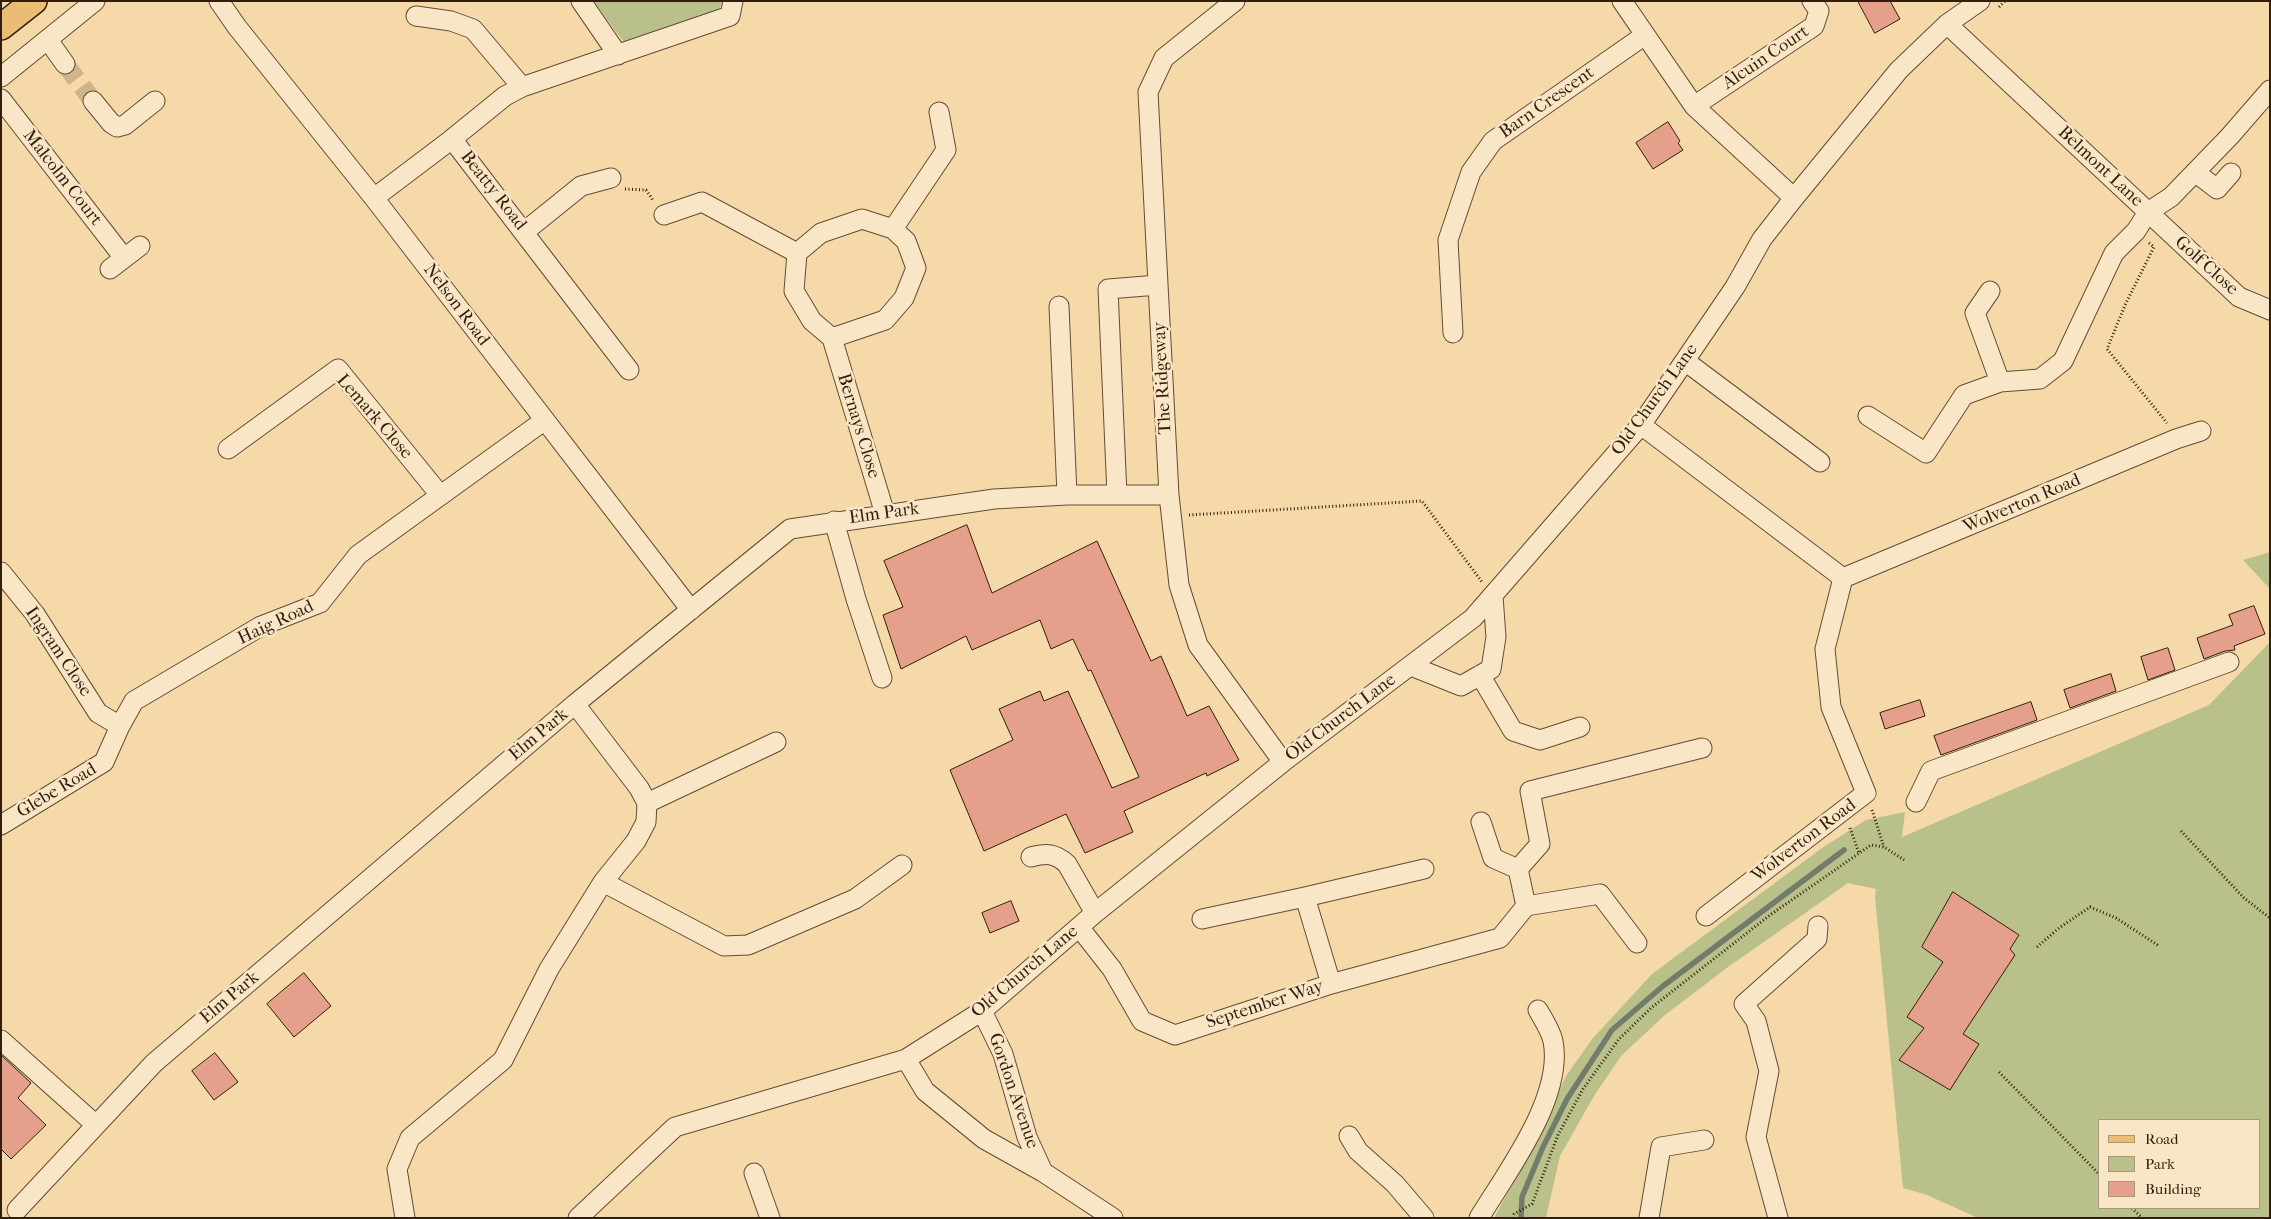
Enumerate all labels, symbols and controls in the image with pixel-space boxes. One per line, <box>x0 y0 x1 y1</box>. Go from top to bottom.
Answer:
street label: Alcuin Court <box>1719 21 1813 95</box>
street label: Barn Crescent <box>1495 62 1599 144</box>
street label: Belmont Lane <box>2053 122 2147 212</box>
street label: Malcolm Court <box>18 126 106 230</box>
street label: Beatty Road <box>455 147 531 235</box>
street label: Golf Close <box>2170 232 2242 300</box>
street label: Nelson Road <box>418 260 494 350</box>
street label: The Ridgeway <box>1149 321 1177 435</box>
street label: Old Church Lane <box>1607 340 1703 460</box>
street label: Lemark Close <box>331 370 417 464</box>
street label: Bernays Close <box>832 371 884 481</box>
street label: Wolverton Road <box>1960 470 2084 538</box>
street label: Elm Park <box>848 498 920 530</box>
street label: Haig Road <box>235 596 317 650</box>
street label: Ingram Close <box>20 603 96 701</box>
street label: Old Church Lane <box>1281 669 1401 767</box>
street label: Elm Park <box>505 704 573 766</box>
street label: Glebe Road <box>13 759 101 823</box>
street label: Wolverton Road <box>1747 795 1861 887</box>
street label: Old Church Lane <box>967 921 1083 1023</box>
street label: Elm Park <box>196 967 264 1029</box>
street label: September Way <box>1204 976 1326 1034</box>
street label: Gordon Avenue <box>983 1031 1043 1151</box>
legend <box>2098 1119 2261 1209</box>
text: Road <box>2145 1130 2178 1148</box>
text: Park <box>2145 1155 2175 1173</box>
text: Building <box>2145 1180 2201 1198</box>

